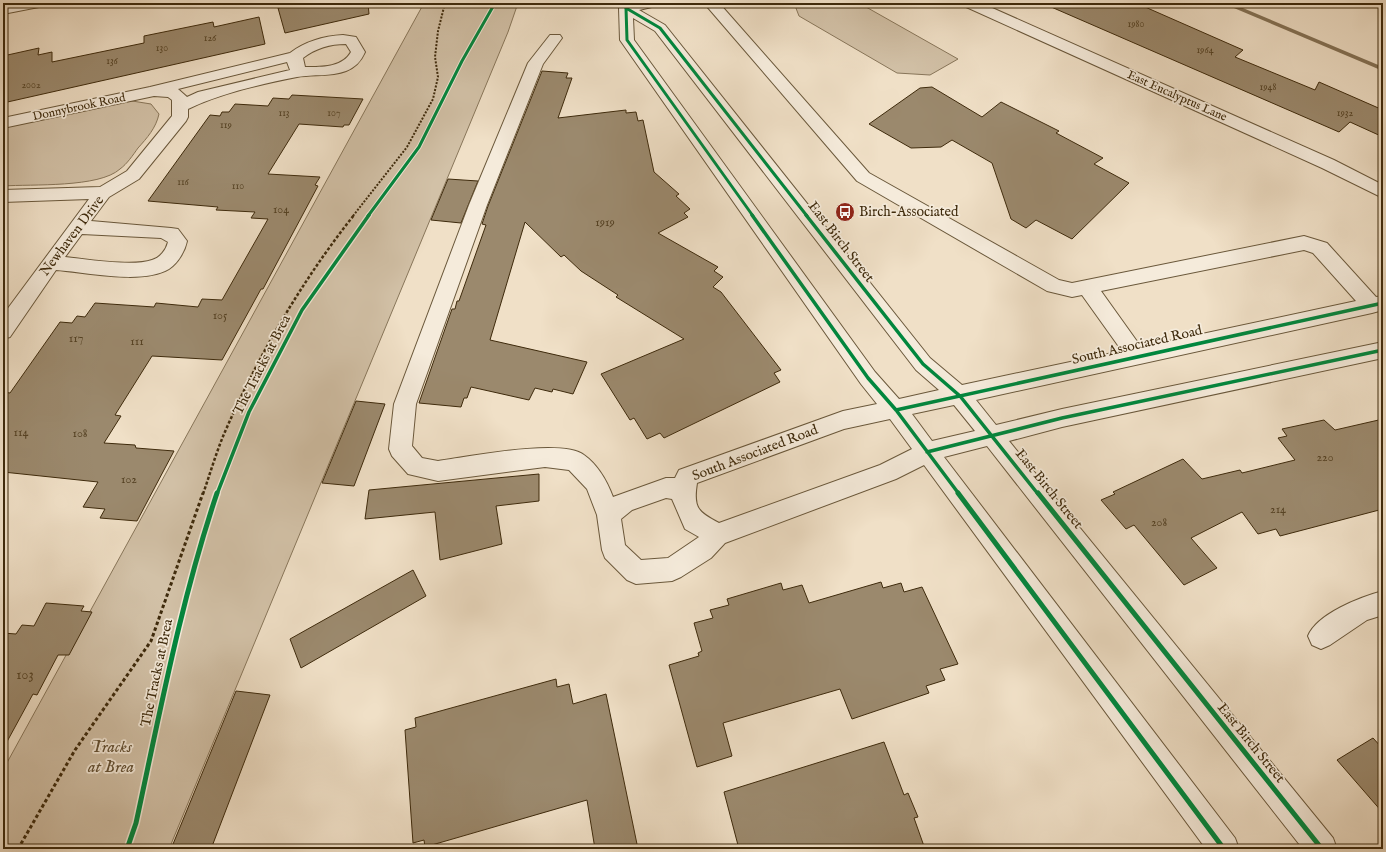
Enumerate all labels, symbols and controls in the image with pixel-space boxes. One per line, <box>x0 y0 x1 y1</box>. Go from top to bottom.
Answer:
house number: 1980 <box>1128 18 1145 31</box>
house number: 126 <box>204 32 217 45</box>
house number: 130 <box>156 42 168 55</box>
house number: 1964 <box>1196 44 1214 57</box>
house number: 136 <box>106 55 119 68</box>
street label: East Eucalyptus Lane <box>1124 67 1230 126</box>
house number: 2002 <box>21 79 41 92</box>
house number: 1948 <box>1260 81 1277 94</box>
street label: Donnybrook Road <box>31 90 127 124</box>
house number: 113 <box>278 107 290 120</box>
house number: 107 <box>327 107 341 120</box>
house number: 1932 <box>1337 107 1354 120</box>
house number: 119 <box>220 119 232 132</box>
house number: 116 <box>177 176 190 189</box>
house number: 110 <box>232 180 244 193</box>
street label: Newhaven Drive <box>36 192 109 280</box>
street label: East Birch Street <box>804 198 878 286</box>
bus stop icon: Birch-Associated <box>834 201 856 223</box>
house number: 104 <box>273 202 289 217</box>
place label: Birch-Associated <box>859 203 959 221</box>
house number: 1919 <box>595 215 615 230</box>
house number: 105 <box>213 308 228 323</box>
street label: The Tracks at Brea <box>229 311 295 418</box>
street label: South Associated Road <box>1070 321 1204 369</box>
house number: 117 <box>69 331 83 346</box>
house number: 111 <box>130 334 144 349</box>
street label: South Associated Road <box>690 421 821 485</box>
house number: 114 <box>14 425 29 440</box>
house number: 108 <box>72 426 88 441</box>
street label: East Birch Street <box>1011 445 1087 533</box>
house number: 220 <box>1316 450 1334 465</box>
house number: 102 <box>121 472 137 487</box>
house number: 214 <box>1270 502 1286 517</box>
house number: 208 <box>1151 515 1167 530</box>
street label: The Tracks at Brea <box>137 617 177 729</box>
house number: 103 <box>16 666 34 684</box>
street label: East Birch Street <box>1213 699 1289 787</box>
park label: Tracks at Brea <box>87 737 134 778</box>

